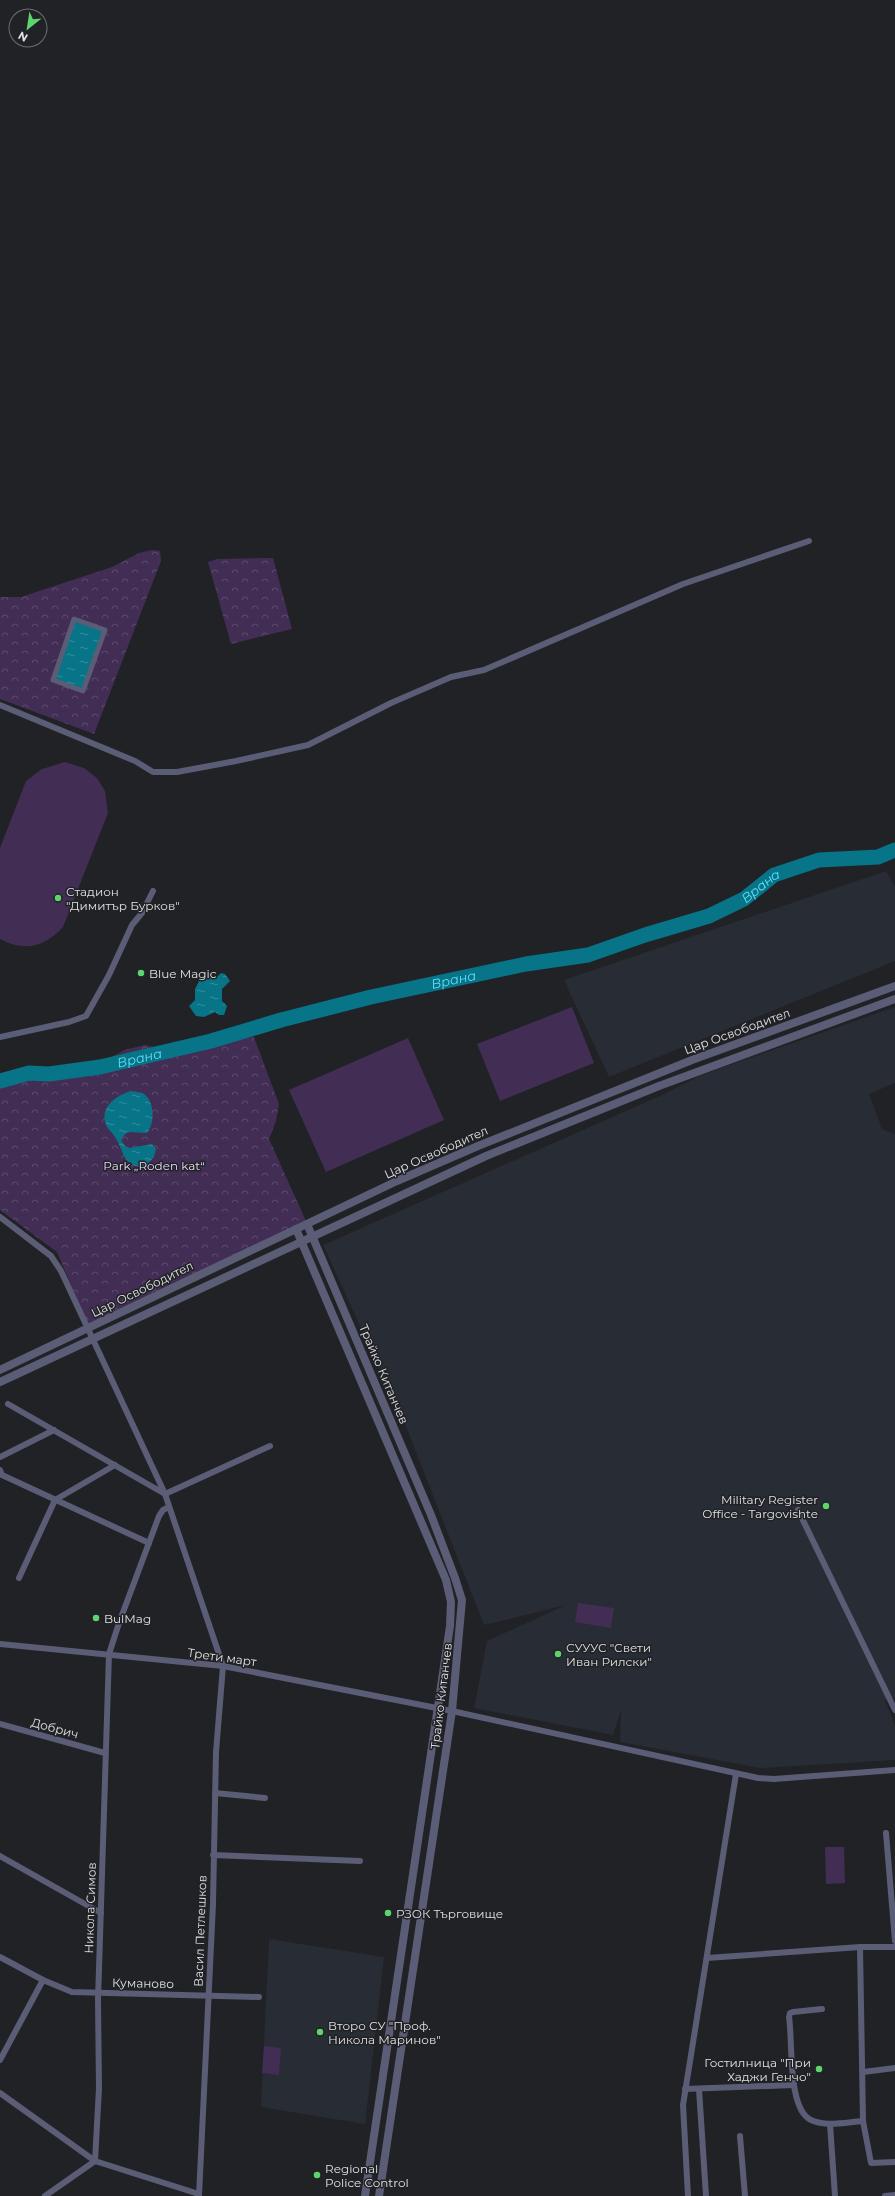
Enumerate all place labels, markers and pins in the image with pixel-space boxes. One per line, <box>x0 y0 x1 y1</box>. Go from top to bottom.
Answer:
place label: Стадион "Димитър Бурков" <box>66 884 180 913</box>
marker: Стадион "Димитър Бурков" <box>53 893 63 903</box>
place label: Blue Magic <box>149 966 217 981</box>
marker: Blue Magic <box>136 968 146 978</box>
place label: Military Register Office - Targovishte <box>702 1492 818 1521</box>
marker: Military Register Office - Targovishte <box>821 1501 831 1511</box>
place label: BulMag <box>104 1611 151 1626</box>
marker: BulMag <box>91 1613 101 1623</box>
place label: СУУУС "Свети Иван Рилски" <box>566 1640 652 1669</box>
marker: СУУУС "Свети Иван Рилски" <box>553 1649 563 1659</box>
place label: РЗОК Търговище <box>396 1906 503 1921</box>
marker: РЗОК Търговище <box>383 1908 393 1918</box>
place label: Второ СУ "Проф. Никола Маринов" <box>328 2018 441 2047</box>
marker: Второ СУ "Проф. Никола Маринов" <box>315 2027 325 2037</box>
place label: Гостилница "При Хаджи Генчо" <box>704 2055 811 2084</box>
marker: Гостилница "При Хаджи Генчо" <box>814 2064 824 2074</box>
place label: Regional Police Control <box>325 2161 409 2190</box>
marker: Regional Police Control <box>312 2170 322 2180</box>

